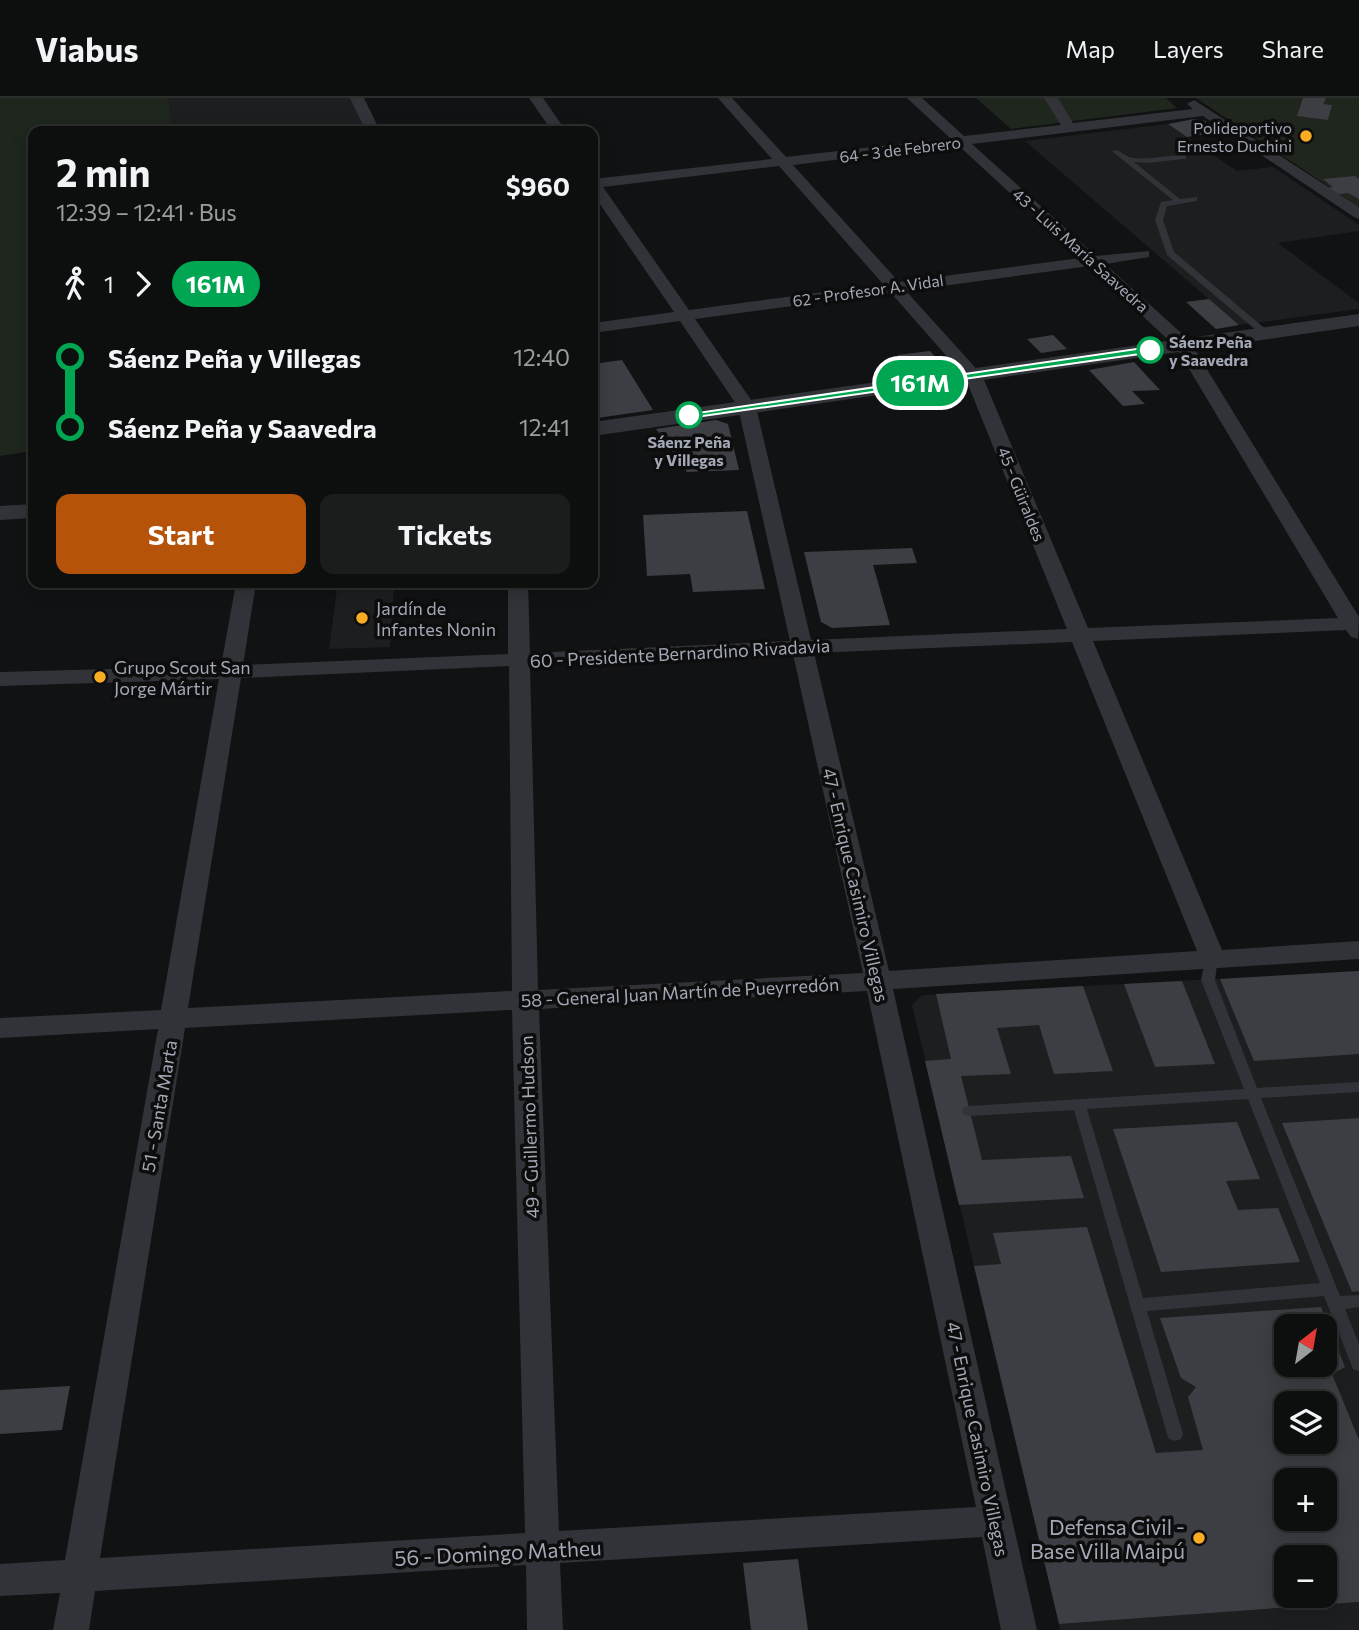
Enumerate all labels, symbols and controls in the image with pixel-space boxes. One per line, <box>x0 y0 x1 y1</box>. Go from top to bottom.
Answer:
text: Viabus <box>35 28 139 69</box>
text: Map <box>1066 34 1115 63</box>
text: Layers <box>1153 34 1224 63</box>
text: Share <box>1262 34 1324 63</box>
place label: Polideportivo Ernesto Duchini <box>1177 118 1292 155</box>
marker: Polideportivo Ernesto Duchini <box>1298 128 1314 144</box>
street label: 64 - 3 de Febrero <box>838 132 962 166</box>
text: 2 min <box>56 148 151 195</box>
text: $960 <box>506 170 570 201</box>
street label: 43 - Luis María Saavedra <box>1009 184 1153 316</box>
text: 12:39 – 12:41 · Bus <box>56 198 237 226</box>
icon: walk <box>56 265 94 303</box>
icon: forward <box>124 265 162 303</box>
text: 161M <box>186 269 246 298</box>
text: 1 <box>104 270 114 298</box>
street label: 62 - Profesor A. Vidal <box>791 270 945 310</box>
place label: Sáenz Peña y Saavedra <box>1169 332 1252 369</box>
marker: Sáenz Peña y Saavedra <box>1137 337 1163 363</box>
text: Sáenz Peña y Villegas <box>108 342 361 373</box>
text: 12:40 <box>513 343 570 371</box>
line badge: 161M <box>871 360 969 406</box>
text: 161M <box>890 368 950 397</box>
marker: Sáenz Peña y Villegas <box>676 402 702 428</box>
text: Sáenz Peña y Saavedra <box>108 412 377 443</box>
text: 12:41 <box>519 413 570 441</box>
place label: Sáenz Peña y Villegas <box>647 432 731 469</box>
street label: 45 - Güiraldes <box>994 444 1050 544</box>
button: Start <box>56 494 306 574</box>
button: Tickets <box>320 494 570 574</box>
place label: Jardín de Infantes Nonin <box>376 597 496 640</box>
marker: Jardín de Infantes Nonin <box>354 610 370 626</box>
street label: 60 - Presidente Bernardino Rivadavia <box>529 634 831 672</box>
place label: Grupo Scout San Jorge Mártir <box>114 656 251 699</box>
marker: Grupo Scout San Jorge Mártir <box>92 669 108 685</box>
street label: 47 - Enrique Casimiro Villegas <box>818 766 894 1004</box>
street label: 58 - General Juan Martín de Pueyrredón <box>520 973 840 1011</box>
street label: 49 - Guillermo Hudson <box>515 1035 543 1219</box>
street label: 51 - Santa Marta <box>137 1038 181 1174</box>
north arrow <box>1274 1314 1337 1377</box>
map controls <box>1274 1314 1337 1608</box>
street label: 47 - Enrique Casimiro Villegas <box>942 1320 1014 1558</box>
button: layers <box>1274 1391 1337 1454</box>
button: + <box>1274 1468 1337 1531</box>
place label: Defensa Civil - Base Villa Maipú <box>1030 1514 1185 1563</box>
marker: Defensa Civil - Base Villa Maipú <box>1191 1530 1207 1546</box>
street label: 56 - Domingo Matheu <box>394 1534 602 1570</box>
button: − <box>1274 1545 1337 1608</box>

